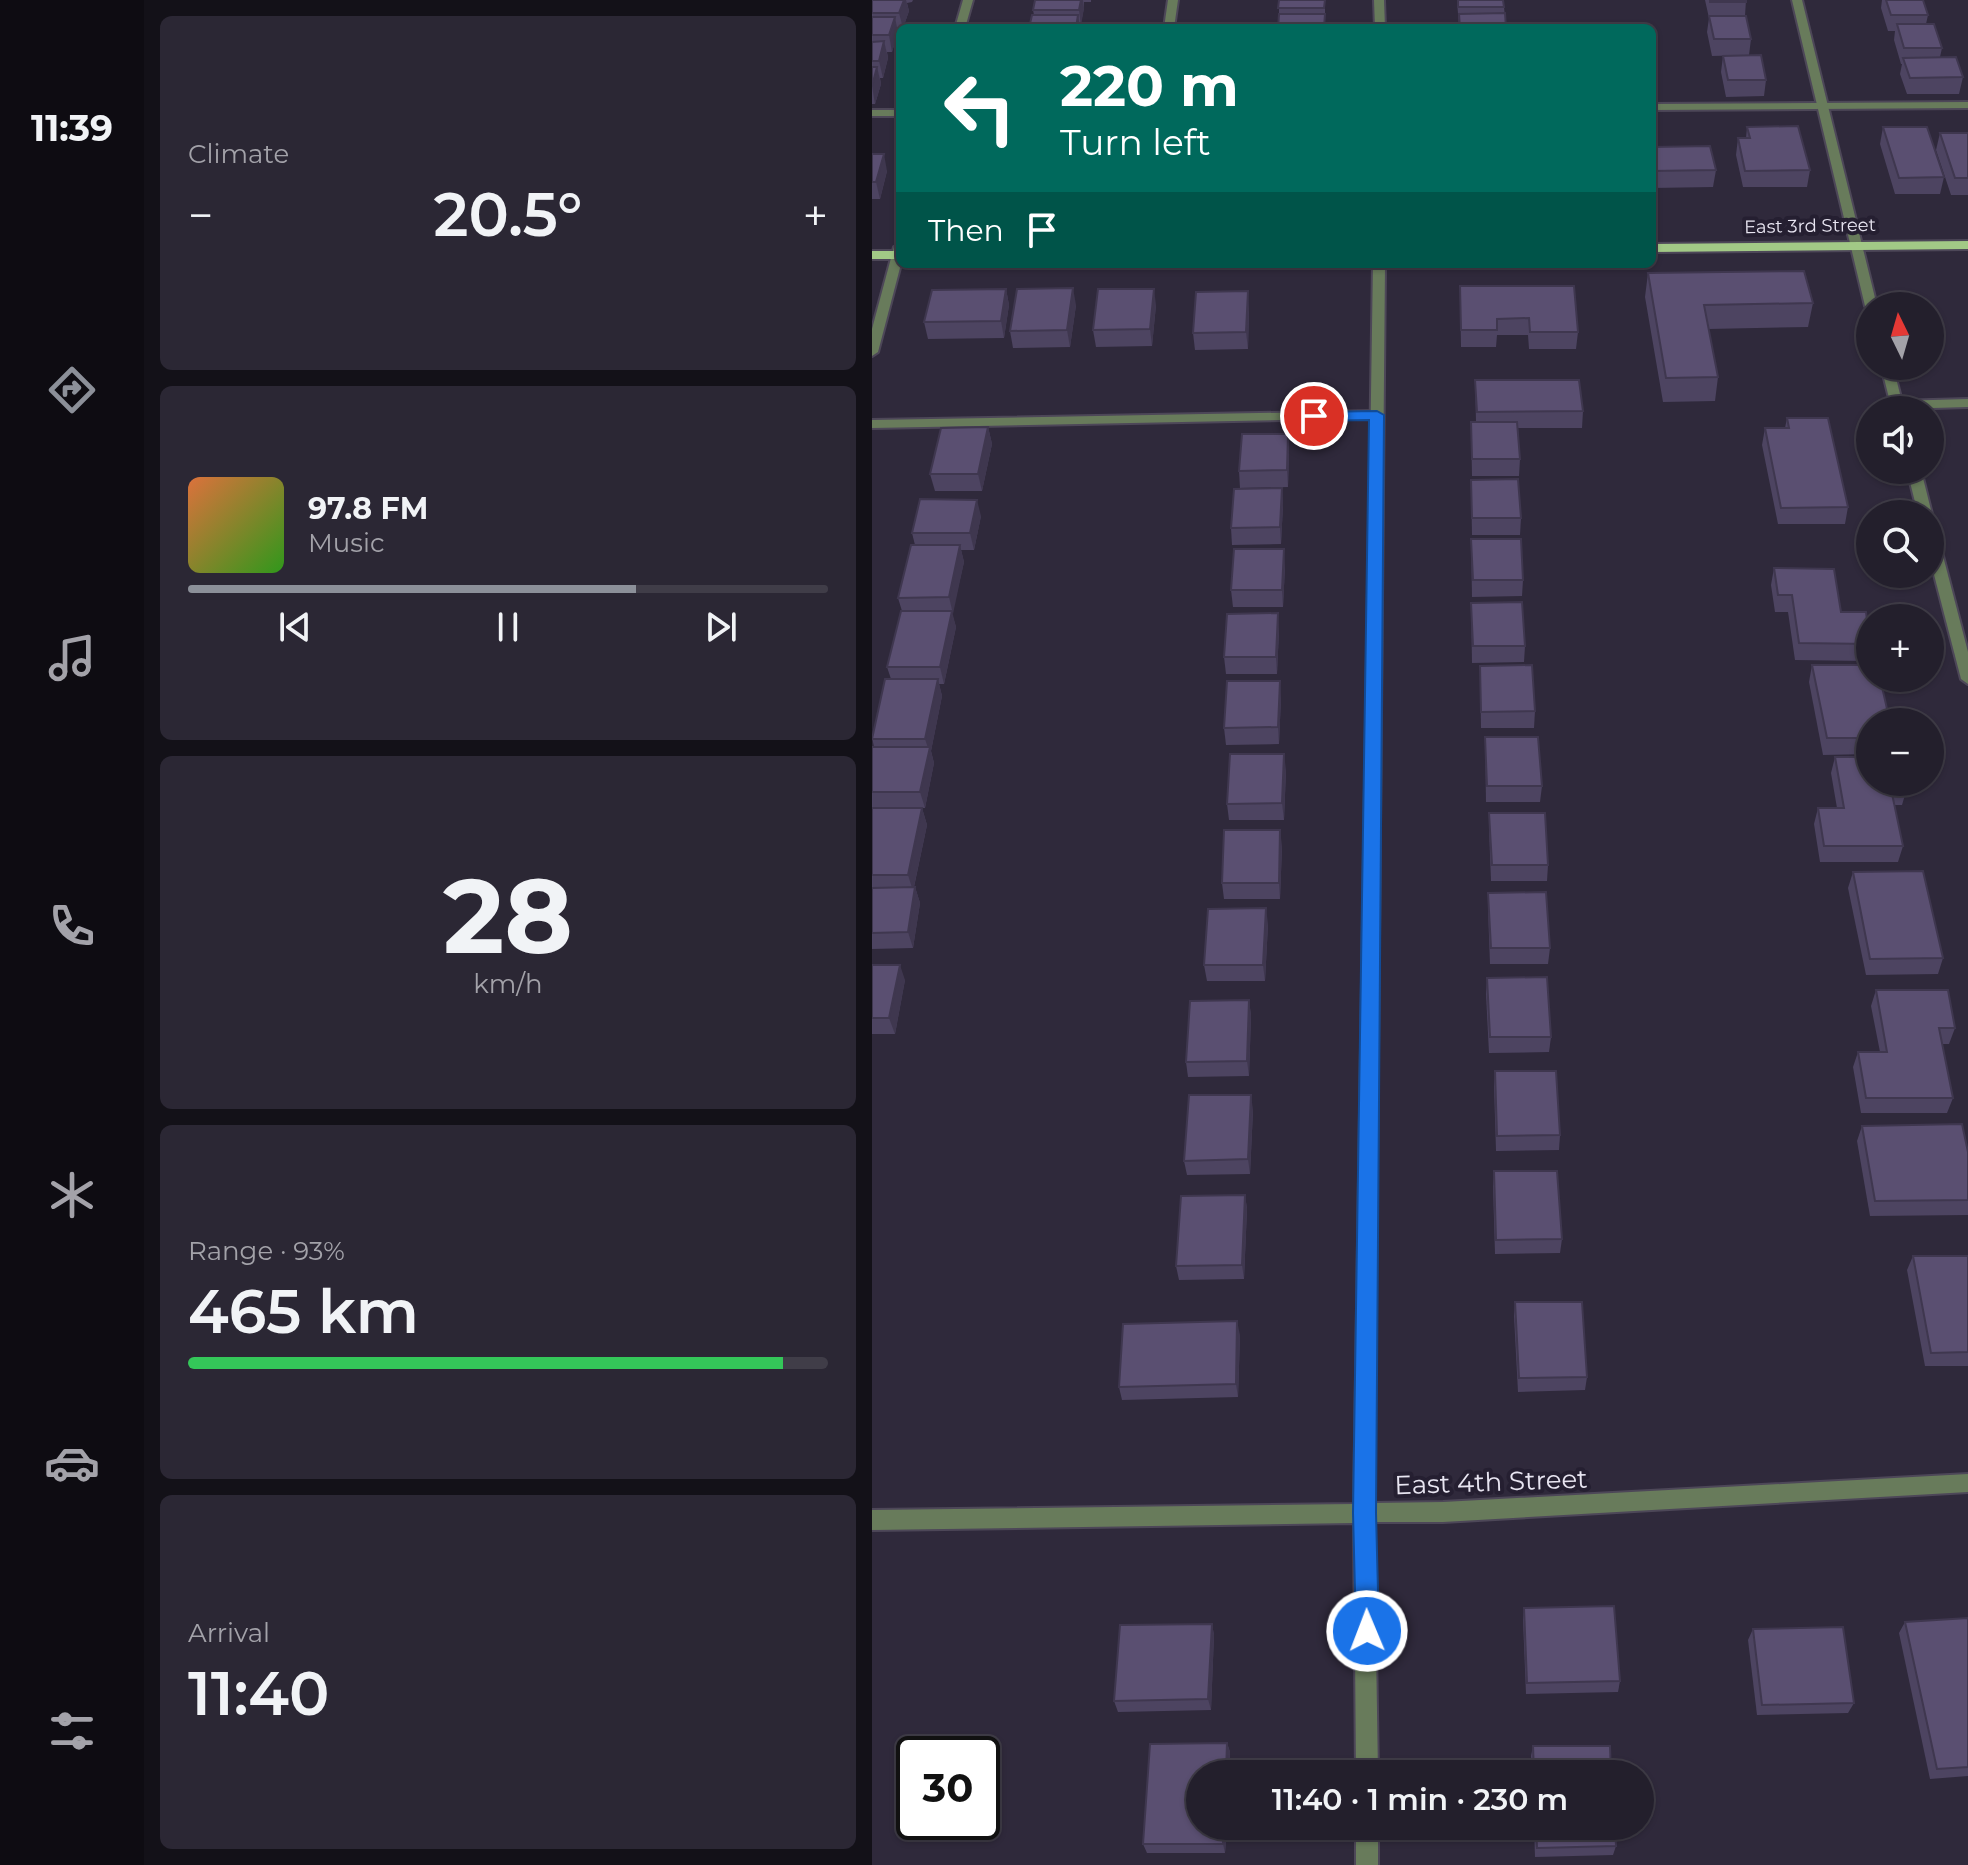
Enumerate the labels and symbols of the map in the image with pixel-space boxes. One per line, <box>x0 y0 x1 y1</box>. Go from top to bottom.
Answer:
street label: East 3rd Street <box>1744 214 1876 238</box>
north arrow <box>1856 292 1944 380</box>
pin <box>1280 382 1348 450</box>
street label: East 4th Street <box>1394 1463 1588 1501</box>
position arrow <box>1325 1589 1409 1673</box>
speed limit sign: 30 <box>896 1736 1000 1840</box>

